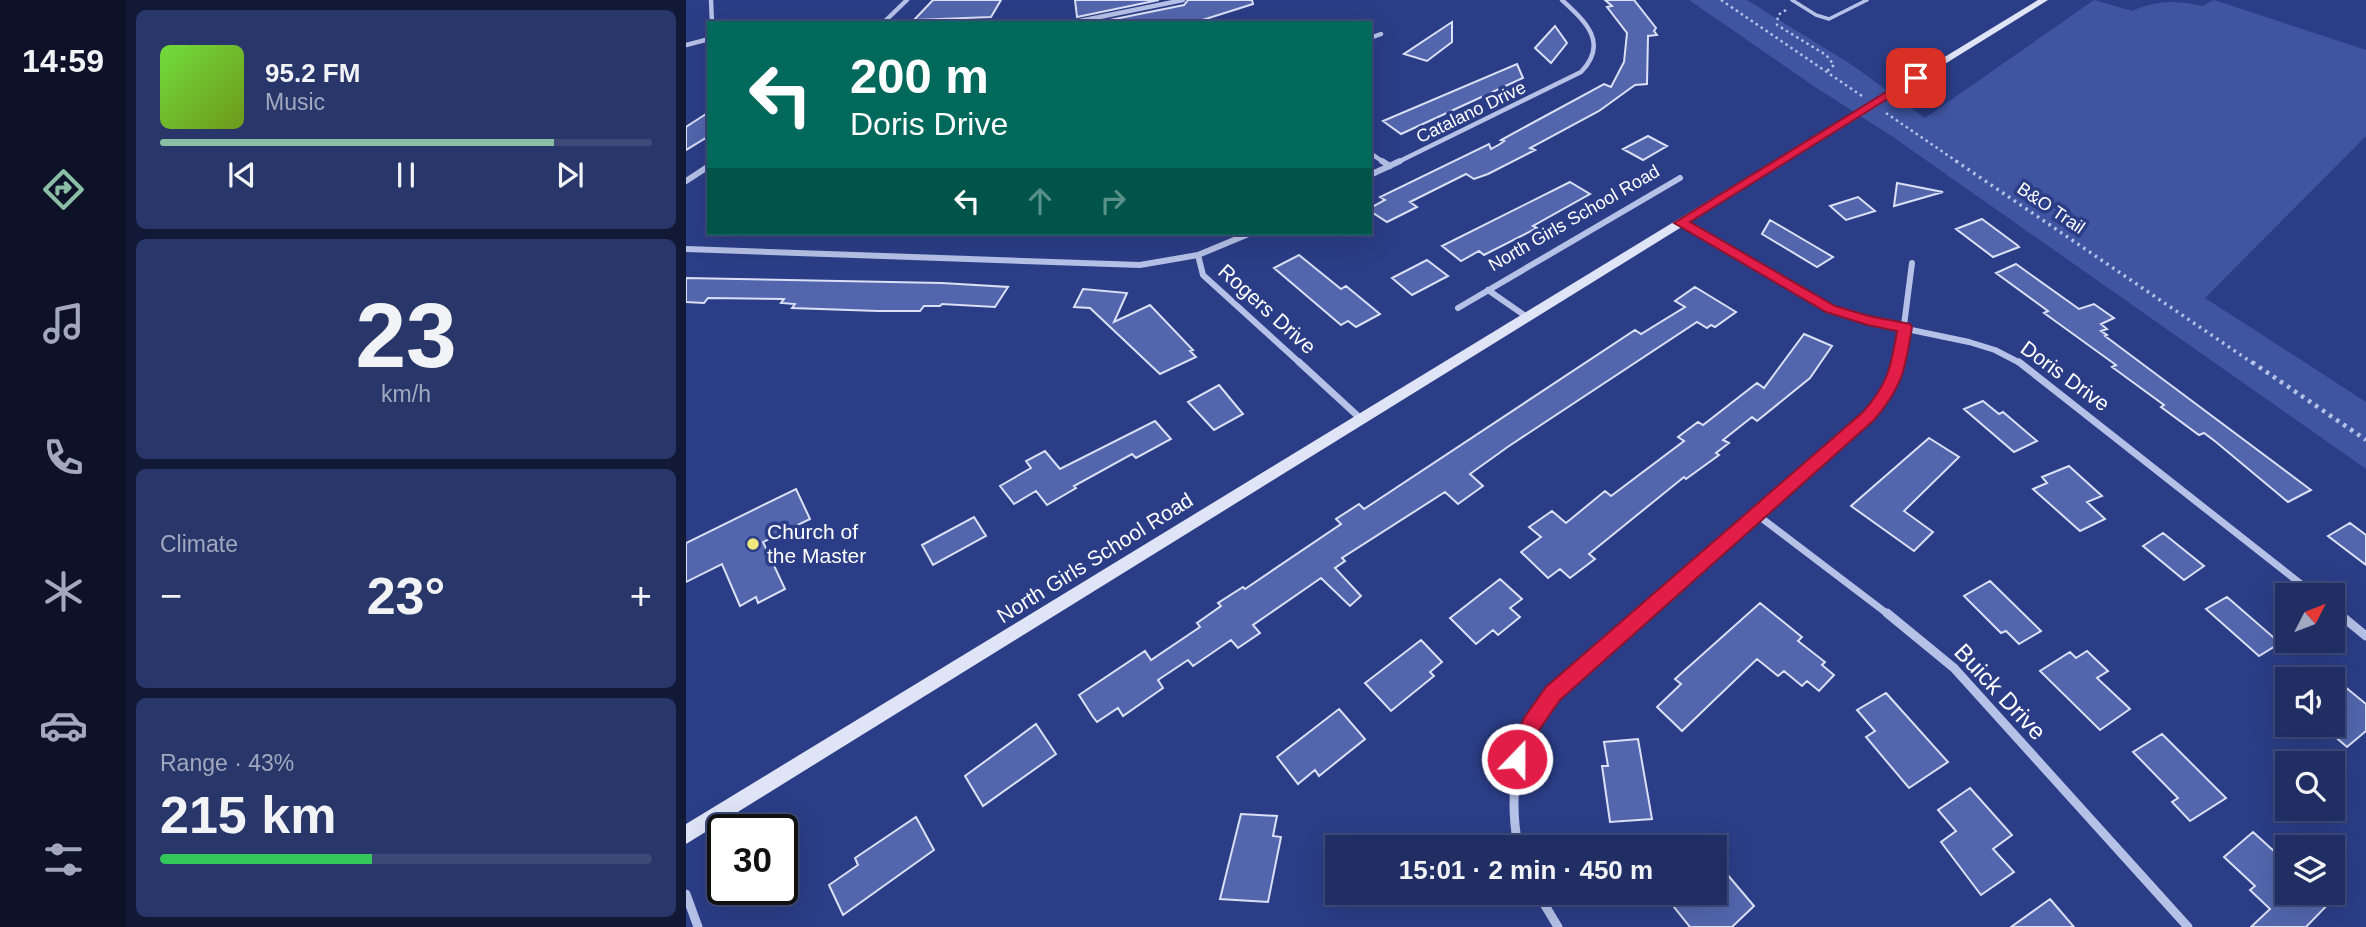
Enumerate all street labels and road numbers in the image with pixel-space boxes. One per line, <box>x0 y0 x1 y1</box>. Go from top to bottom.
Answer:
street label: Catalano Drive <box>1413 77 1529 147</box>
street label: North Girls School Road <box>1485 161 1663 275</box>
street label: B&O Trail <box>2013 178 2089 238</box>
street label: Rogers Drive <box>1214 259 1321 358</box>
street label: Doris Drive <box>2017 336 2114 415</box>
street label: North Girls School Road <box>993 488 1197 627</box>
street label: Buick Drive <box>1949 638 2052 745</box>

